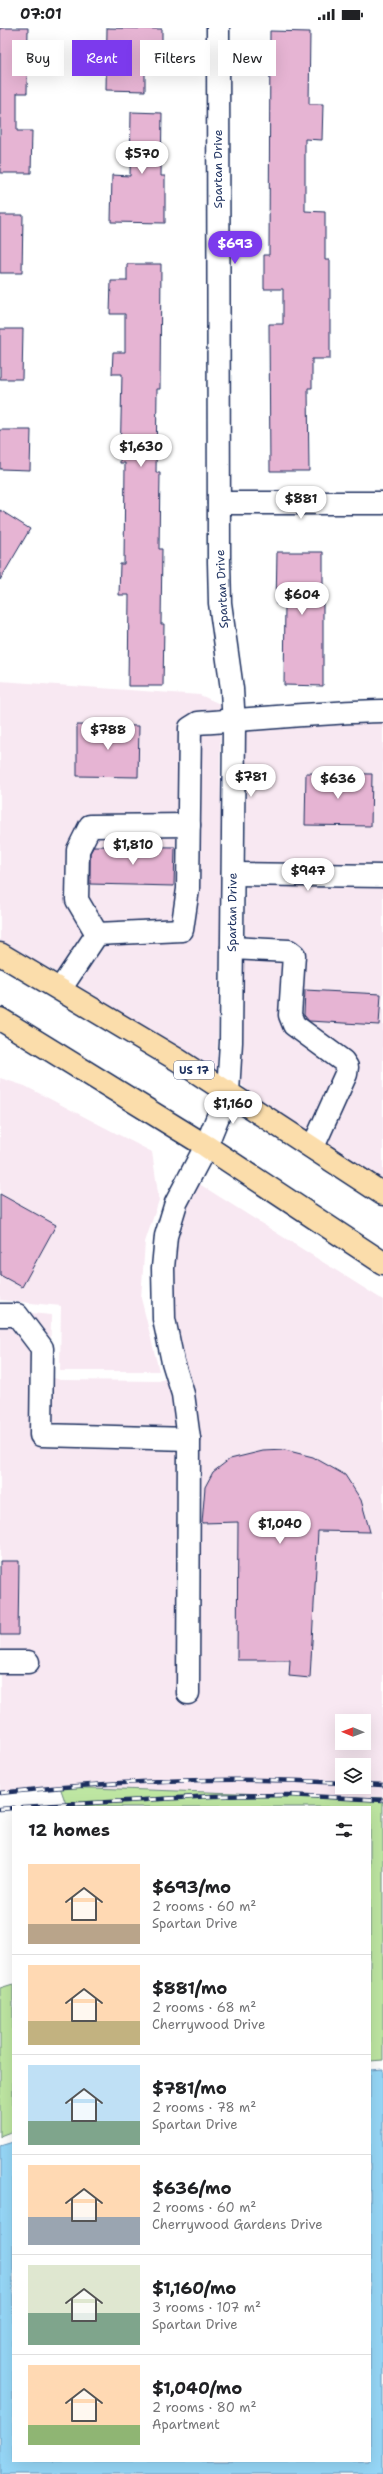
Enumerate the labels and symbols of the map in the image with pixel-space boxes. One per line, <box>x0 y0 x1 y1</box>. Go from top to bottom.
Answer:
street label: Spartan Drive <box>210 129 226 209</box>
pin: $570 <box>118 141 166 175</box>
pin: $693 <box>211 231 259 265</box>
pin: $1,630 <box>108 434 174 468</box>
pin: $881 <box>277 486 325 520</box>
street label: Spartan Drive <box>212 549 232 629</box>
pin: $604 <box>278 582 326 616</box>
pin: $788 <box>84 717 132 751</box>
pin: $781 <box>227 764 275 798</box>
pin: $636 <box>314 766 362 800</box>
pin: $1,810 <box>100 832 166 866</box>
pin: $947 <box>284 858 332 892</box>
street label: Spartan Drive <box>224 872 241 952</box>
road number: US 17 <box>174 1061 214 1079</box>
pin: $1,160 <box>200 1091 266 1125</box>
pin: $1,040 <box>247 1511 313 1545</box>
north arrow <box>335 1714 371 1750</box>

